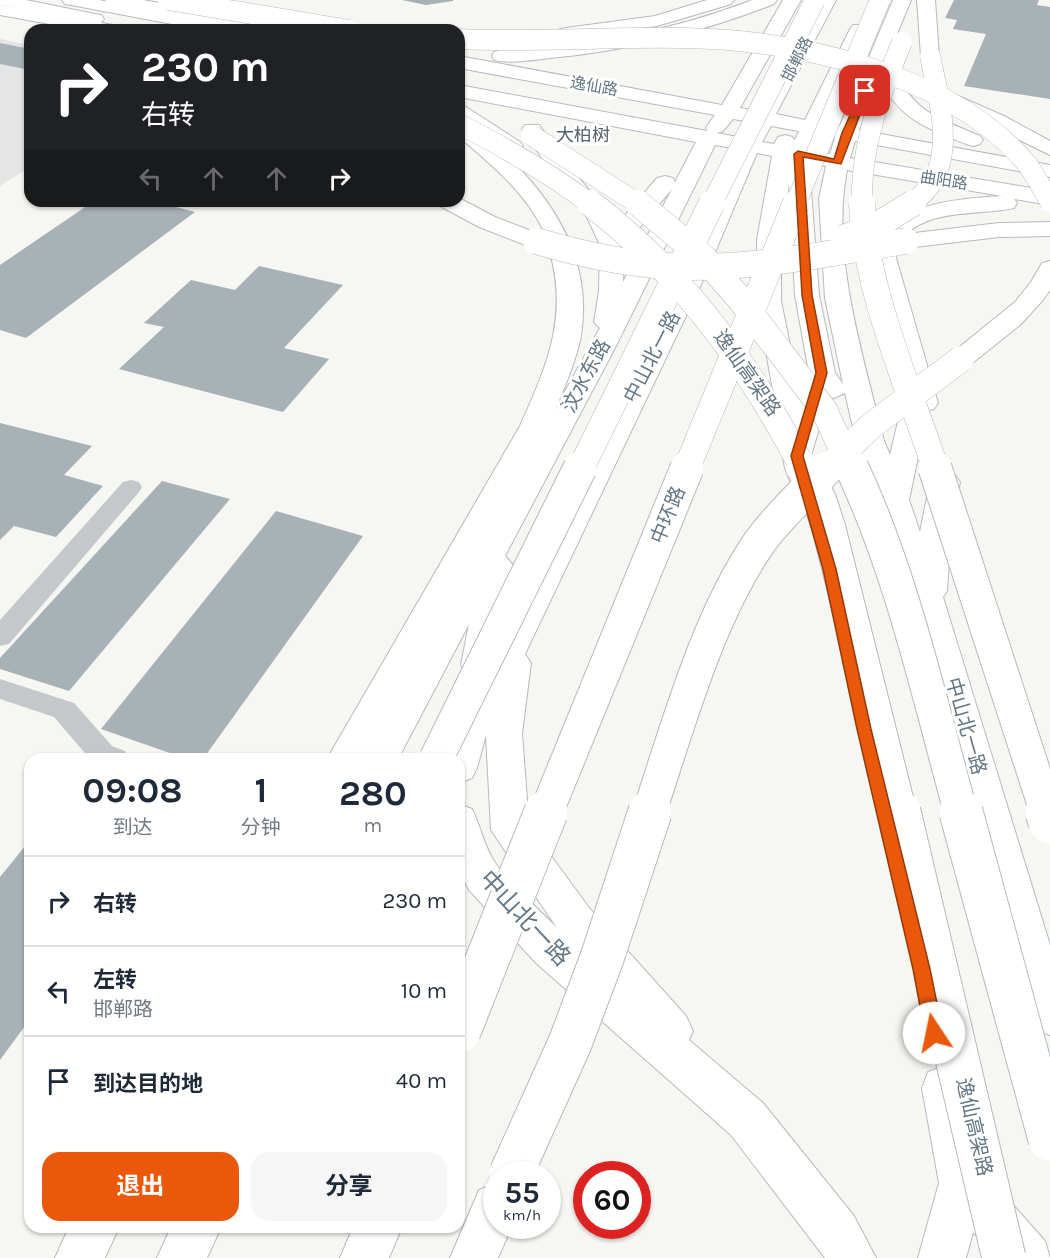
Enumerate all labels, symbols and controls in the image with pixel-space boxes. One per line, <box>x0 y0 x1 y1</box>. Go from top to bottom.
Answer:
street label: 邯郸路 <box>778 33 816 85</box>
text: 230 m <box>141 42 270 92</box>
icon: right <box>42 48 120 126</box>
pin <box>839 65 890 116</box>
street label: 逸仙路 <box>569 72 619 100</box>
icon: arrive <box>848 74 881 107</box>
text: 右转 <box>141 99 195 131</box>
district label: 大柏树 <box>556 124 610 146</box>
icon: left <box>134 162 167 195</box>
icon: ahead <box>197 162 230 195</box>
icon: ahead <box>260 162 293 195</box>
icon: right <box>323 162 356 195</box>
street label: 曲阳路 <box>919 167 969 193</box>
street label: 中山北一路 <box>619 307 685 407</box>
street label: 逸仙高架路 <box>709 325 785 421</box>
street label: 汶水东路 <box>557 335 615 417</box>
street label: 中环路 <box>646 483 690 547</box>
street label: 中山北一路 <box>941 675 991 777</box>
text: 09:08 <box>82 769 183 811</box>
text: 1 <box>254 769 267 811</box>
text: 280 <box>339 772 407 814</box>
text: m <box>364 814 382 837</box>
text: 到达 <box>112 816 152 839</box>
text: 分钟 <box>241 816 281 839</box>
street label: 中山北一路 <box>474 865 576 971</box>
icon: right <box>42 885 75 918</box>
text: 230 m <box>382 888 447 914</box>
text: 右转 <box>93 891 137 917</box>
text: 左转 <box>93 967 137 993</box>
icon: left <box>42 975 75 1008</box>
text: 10 m <box>401 978 447 1004</box>
text: 邯郸路 <box>93 998 153 1021</box>
position arrow <box>902 1001 966 1065</box>
icon: arrive <box>42 1065 75 1098</box>
text: 40 m <box>396 1068 447 1094</box>
text: 到达目的地 <box>93 1071 203 1097</box>
street label: 逸仙高架路 <box>952 1076 996 1178</box>
button: 退出 <box>42 1152 239 1221</box>
button: 分享 <box>251 1152 447 1221</box>
speed limit sign: 60 <box>573 1161 651 1239</box>
text: 55 <box>505 1175 539 1211</box>
text: km/h <box>503 1206 541 1224</box>

